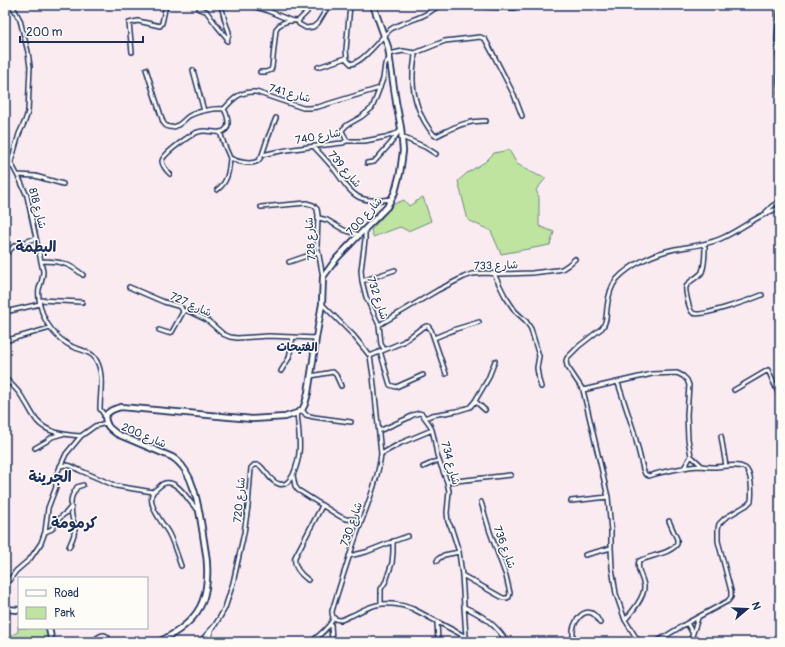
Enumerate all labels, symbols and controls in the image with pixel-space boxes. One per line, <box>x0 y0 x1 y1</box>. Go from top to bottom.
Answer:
scale bar <box>20 18 143 44</box>
text: 200 m <box>26 25 63 40</box>
street label: شارع 741 <box>267 82 312 107</box>
street label: شارع 740 <box>294 126 342 149</box>
street label: شارع 739 <box>324 149 364 191</box>
street label: شارع 818 <box>24 186 49 230</box>
street label: شارع 700 <box>344 194 386 240</box>
street label: شارع 728 <box>302 217 321 261</box>
district label: البطمة <box>16 238 57 257</box>
street label: شارع 733 <box>474 258 518 275</box>
street label: شارع 732 <box>362 275 391 322</box>
street label: شارع 727 <box>167 290 214 321</box>
district label: الفتيحات <box>276 340 318 355</box>
street label: شارع 200 <box>119 420 168 453</box>
street label: شارع 734 <box>437 440 463 487</box>
district label: الجرينة <box>28 468 72 487</box>
street label: شارع 720 <box>231 477 250 524</box>
street label: شارع 730 <box>338 500 367 549</box>
district label: كرمومة <box>51 514 97 533</box>
street label: شارع 736 <box>489 524 518 571</box>
legend <box>18 577 148 629</box>
text: Road <box>54 586 79 601</box>
north arrow <box>727 589 767 629</box>
text: N <box>749 600 764 612</box>
text: Park <box>54 606 75 621</box>

